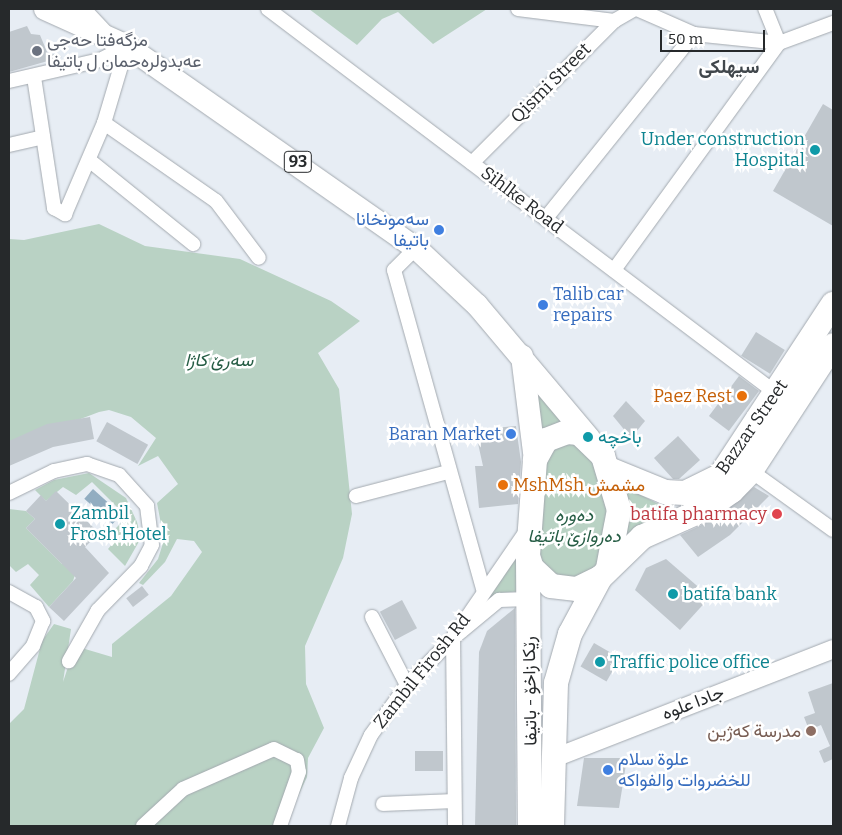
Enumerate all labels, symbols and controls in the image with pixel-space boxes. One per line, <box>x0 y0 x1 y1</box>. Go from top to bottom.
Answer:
scale bar <box>662 20 767 52</box>
place label: مزگەفتا حەجی عەبدولرەحمان ل باتیفا <box>47 30 201 72</box>
text: 50 m <box>668 30 703 48</box>
street label: Qismi Street <box>506 38 596 128</box>
marker: مزگەفتا حەجی عەبدولرەحمان ل باتیفا <box>31 45 43 57</box>
district label: سيهلكى <box>699 56 759 78</box>
place label: Under construction Hospital <box>641 129 805 172</box>
marker: Under construction Hospital <box>809 144 821 156</box>
road number: 93 <box>283 148 313 176</box>
street label: Sihlke Road <box>477 162 567 238</box>
place label: سه‌مونخانا باتيفا <box>356 209 429 252</box>
marker: سه‌مونخانا باتيفا <box>433 224 445 236</box>
place label: Talib car repairs <box>553 284 624 326</box>
marker: Talib car repairs <box>537 299 549 311</box>
park label: سەرێ کاژا <box>185 349 253 371</box>
street label: Bazzar Street <box>711 376 793 478</box>
place label: Paez Rest <box>653 385 732 407</box>
marker: Paez Rest <box>736 390 748 402</box>
place label: Baran Market <box>389 423 501 445</box>
place label: باخچە <box>598 426 642 448</box>
marker: Baran Market <box>505 428 517 440</box>
marker: باخچە <box>582 431 594 443</box>
place label: MshMsh مشمش <box>513 474 645 496</box>
marker: MshMsh مشمش <box>497 479 509 491</box>
place label: Zambil Frosh Hotel <box>70 503 167 546</box>
place label: batifa pharmacy <box>630 503 767 525</box>
park label: ده‌وره‌ ده‌روازێ باتيفا <box>527 505 621 548</box>
marker: batifa pharmacy <box>771 508 783 520</box>
marker: Zambil Frosh Hotel <box>54 518 66 530</box>
place label: batifa bank <box>683 583 777 605</box>
marker: batifa bank <box>667 588 679 600</box>
street label: Zambil Firosh Rd <box>369 609 475 733</box>
street label: رێکا زاخۆ - باتیفا <box>518 636 542 746</box>
place label: Traffic police office <box>610 651 770 673</box>
marker: Traffic police office <box>594 656 606 668</box>
street label: جادا علوه <box>659 681 727 725</box>
place label: مدرسة كه‌ژين <box>707 720 801 742</box>
marker: مدرسة كه‌ژين <box>805 725 817 737</box>
place label: علوة سلام للخضروات والفواكه <box>618 749 751 792</box>
marker: علوة سلام للخضروات والفواكه <box>602 764 614 776</box>

